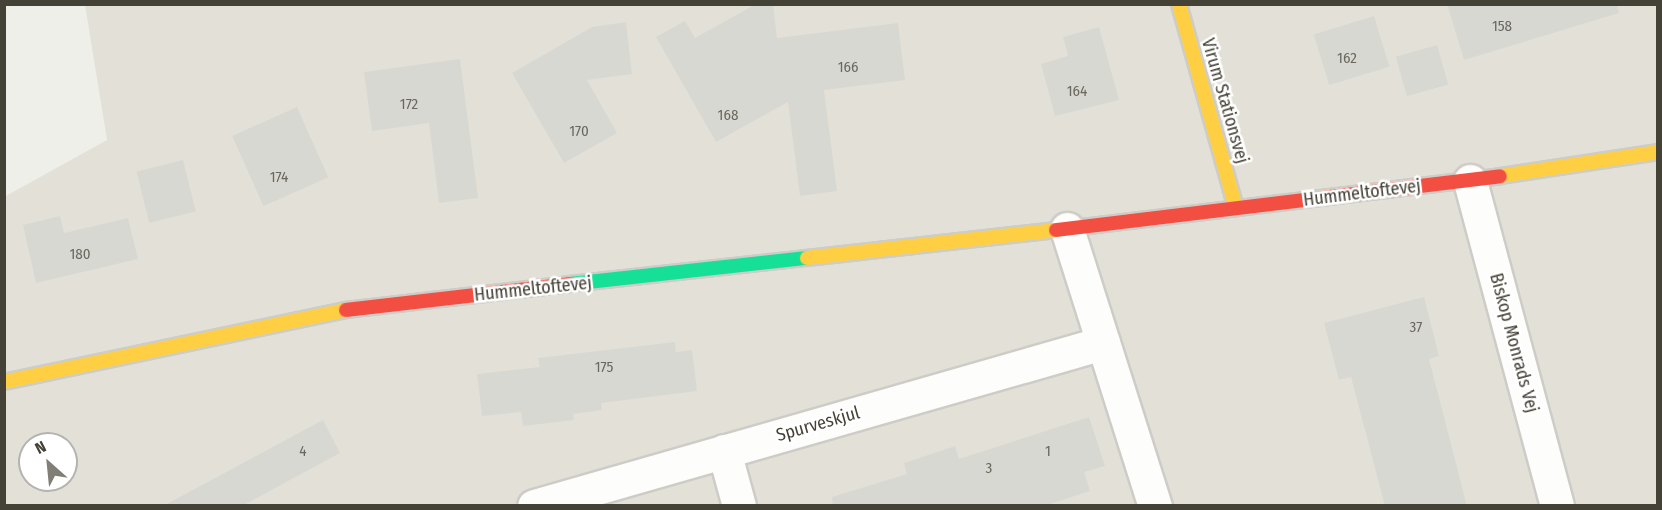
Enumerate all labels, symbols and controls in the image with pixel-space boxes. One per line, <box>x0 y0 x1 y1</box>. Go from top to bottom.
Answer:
house number: 158 <box>1492 18 1512 36</box>
street label: Virum Stationsvej <box>1197 36 1253 166</box>
house number: 162 <box>1337 50 1357 68</box>
house number: 166 <box>838 59 858 77</box>
house number: 164 <box>1067 83 1087 101</box>
house number: 172 <box>400 96 418 114</box>
house number: 168 <box>718 107 738 125</box>
house number: 170 <box>569 123 589 141</box>
house number: 174 <box>270 169 288 187</box>
street label: Hummeltoftevej <box>1302 175 1422 211</box>
house number: 180 <box>69 246 91 264</box>
street label: Biskop Monrads Vej <box>1485 271 1543 415</box>
street label: Hummeltoftevej <box>473 272 593 306</box>
house number: 37 <box>1410 319 1422 337</box>
house number: 175 <box>595 359 613 377</box>
street label: Spurveskjul <box>774 402 862 446</box>
north arrow <box>18 432 78 492</box>
text: N <box>32 437 49 458</box>
house number: 4 <box>299 443 307 461</box>
house number: 1 <box>1045 443 1051 461</box>
house number: 3 <box>986 460 992 478</box>

